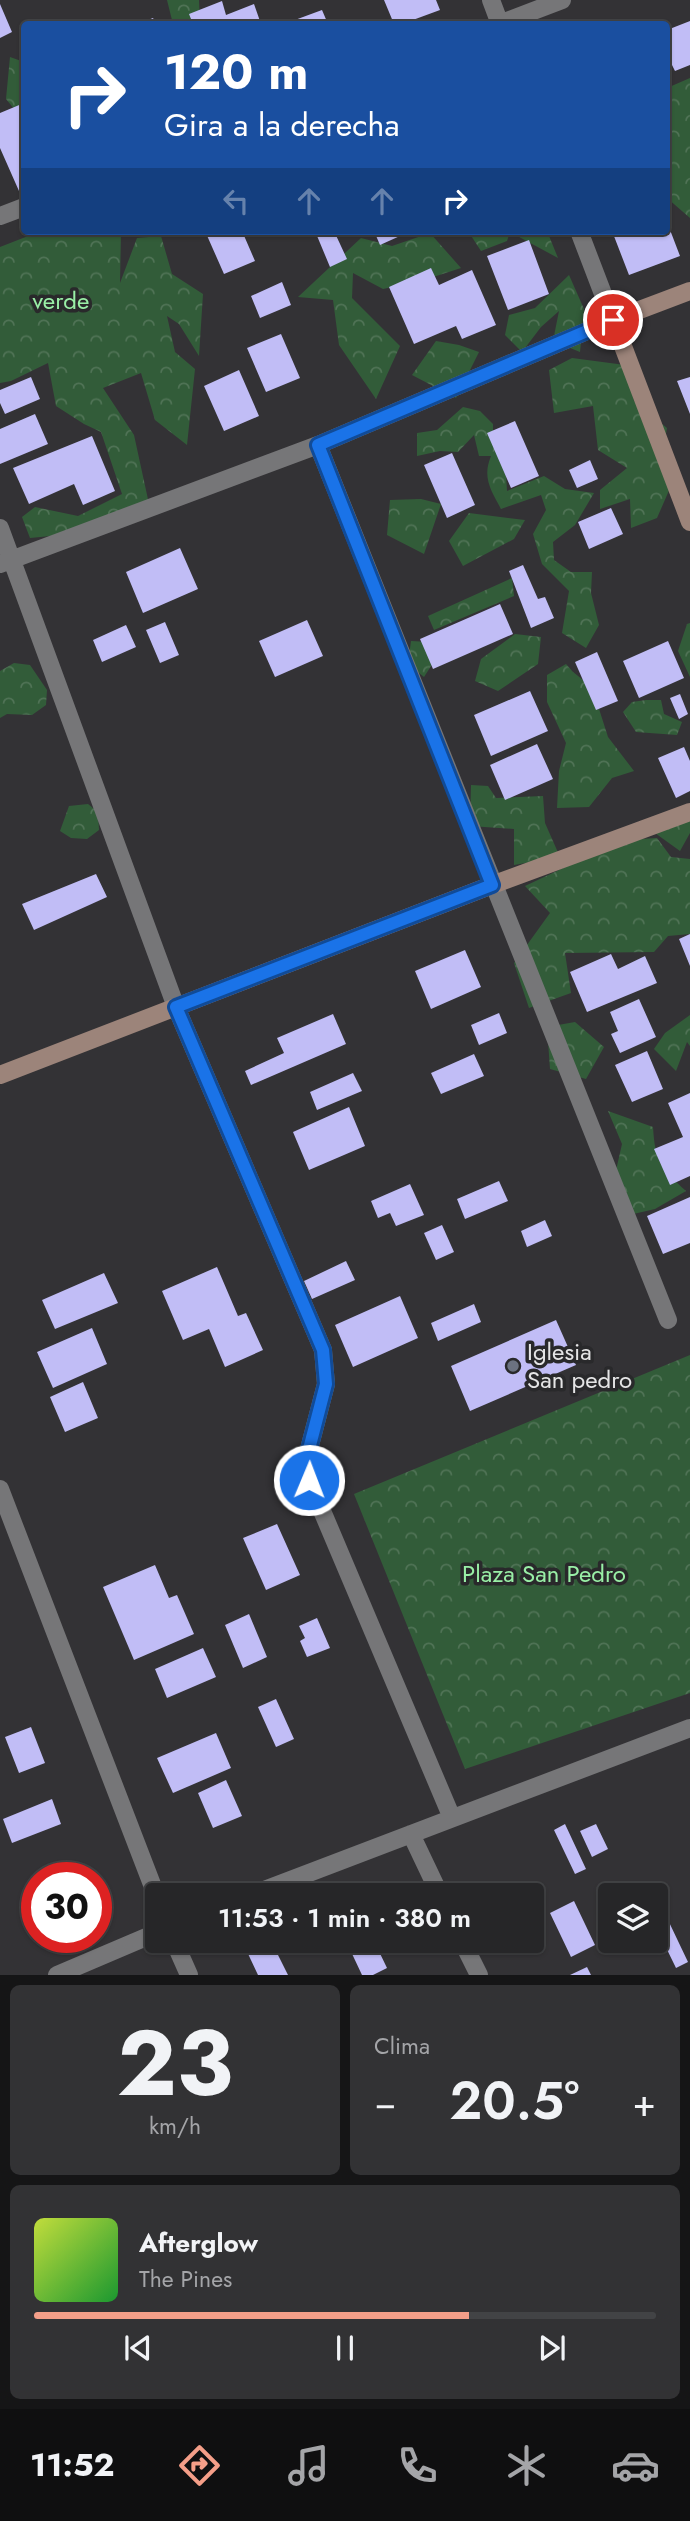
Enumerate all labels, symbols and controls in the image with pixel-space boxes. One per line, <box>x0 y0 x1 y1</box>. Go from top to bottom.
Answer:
text: 120 m <box>164 37 308 107</box>
icon: right <box>49 49 140 140</box>
text: Gira a la derecha <box>164 102 400 148</box>
icon: left <box>217 182 255 220</box>
icon: ahead <box>290 182 328 220</box>
icon: ahead <box>363 182 401 220</box>
icon: right <box>436 182 474 220</box>
park label: verde <box>33 283 89 318</box>
pin <box>583 290 643 350</box>
icon: arrive <box>594 301 632 339</box>
place label: Iglesia San pedro <box>527 1334 632 1397</box>
marker: Iglesia San pedro <box>505 1358 521 1374</box>
position arrow <box>272 1443 346 1517</box>
park label: Plaza San Pedro <box>462 1556 626 1591</box>
speed limit sign: 30 <box>21 1862 112 1953</box>
map controls <box>598 1883 668 1953</box>
button: layers <box>598 1883 668 1953</box>
text: 11:53 · 1 min · 380 m <box>218 1899 471 1937</box>
text: 23 <box>117 1998 233 2129</box>
text: Clima <box>374 2029 430 2063</box>
text: 20.5° <box>450 2063 579 2139</box>
text: − <box>374 2075 396 2130</box>
text: + <box>633 2075 656 2130</box>
text: km/h <box>149 2109 201 2143</box>
text: Afterglow <box>139 2224 258 2262</box>
text: The Pines <box>139 2262 232 2296</box>
icon: previous <box>119 2329 157 2367</box>
icon: pause <box>326 2329 364 2367</box>
icon: next <box>533 2329 571 2367</box>
icon: directions <box>175 2441 224 2490</box>
icon: music <box>284 2441 333 2490</box>
icon: phone <box>393 2441 442 2490</box>
icon: climate <box>502 2441 551 2490</box>
icon: car <box>611 2441 660 2490</box>
text: 11:52 <box>30 2442 115 2488</box>

